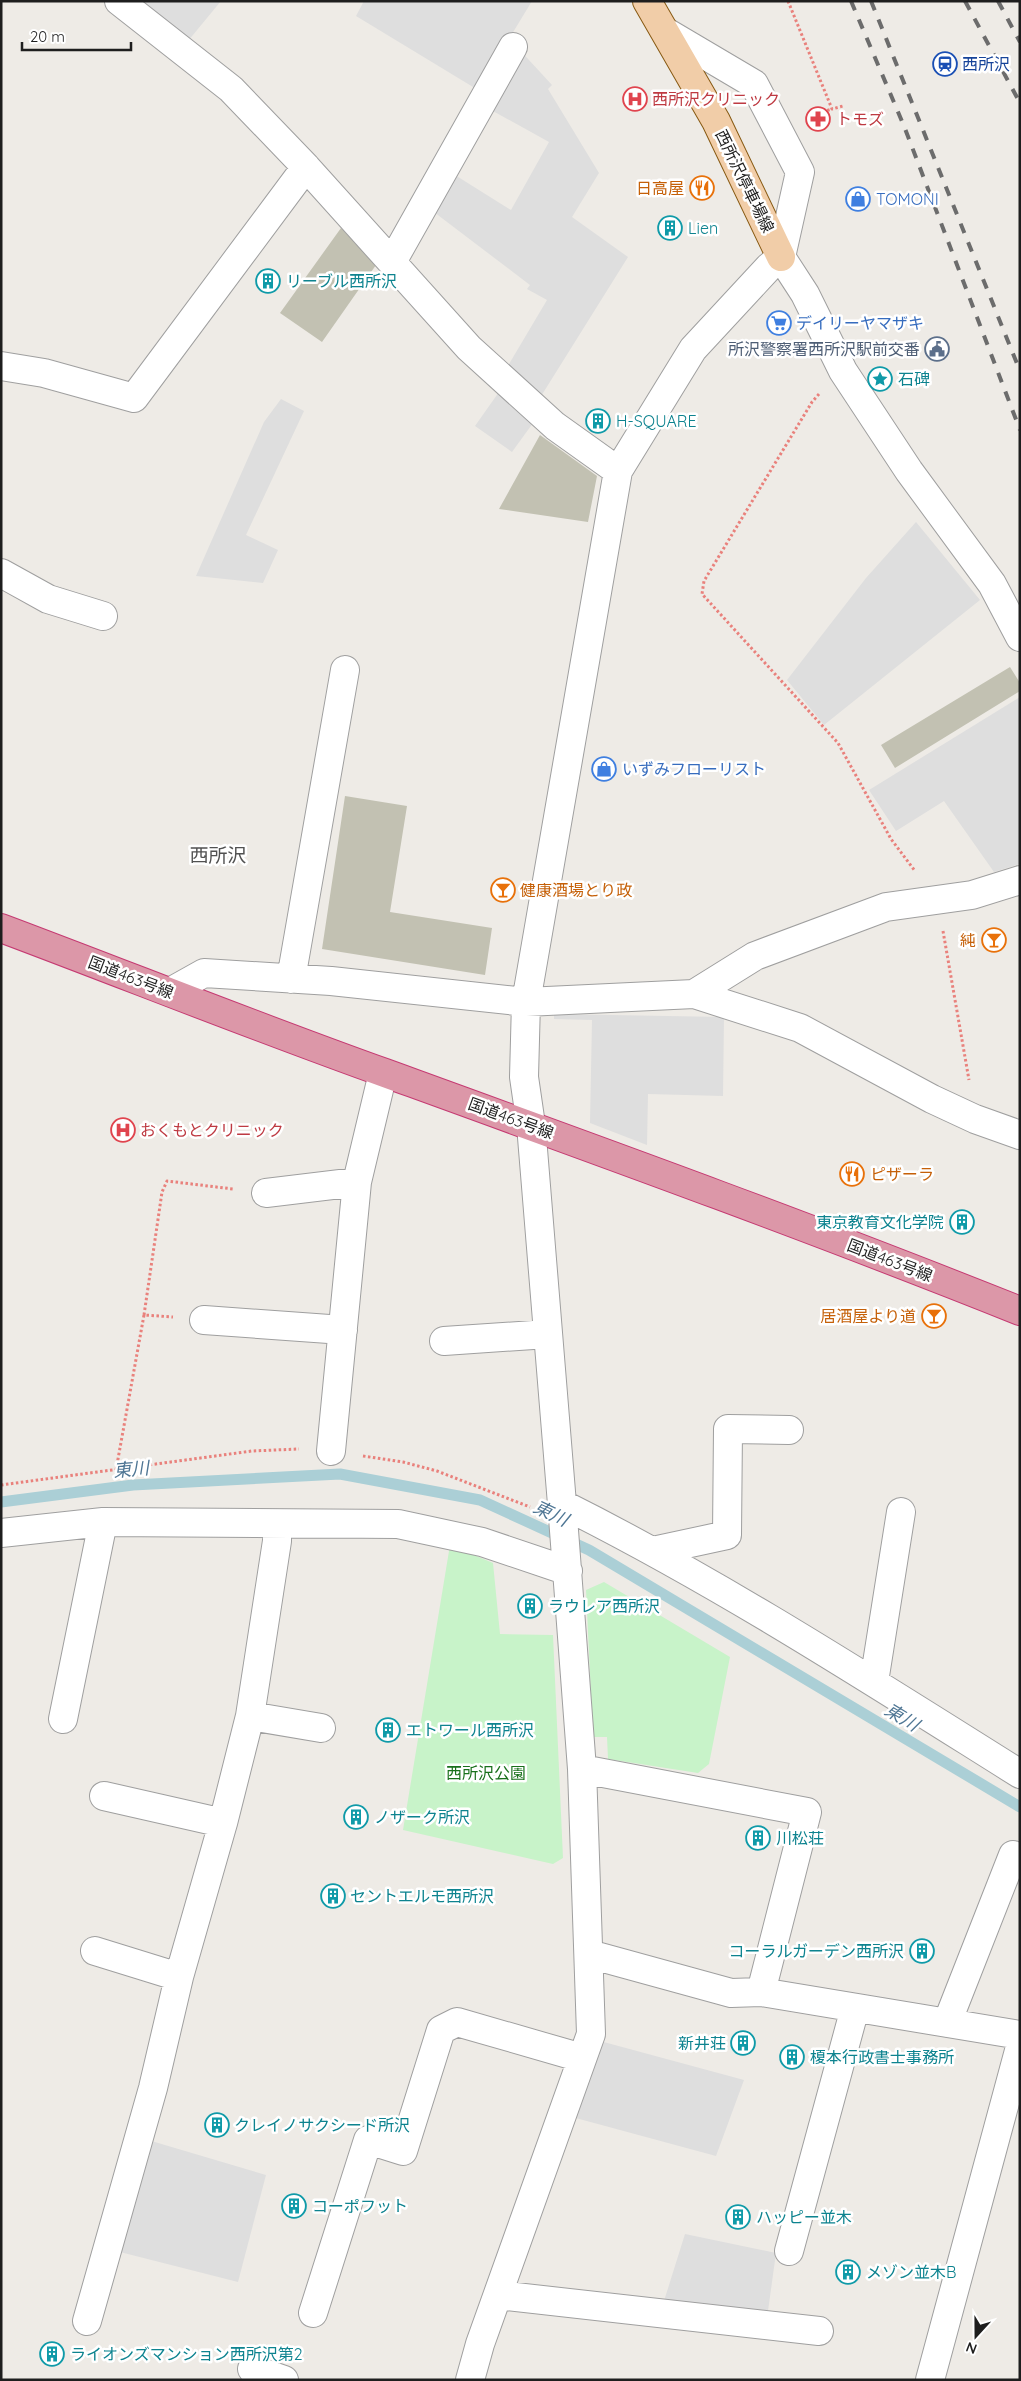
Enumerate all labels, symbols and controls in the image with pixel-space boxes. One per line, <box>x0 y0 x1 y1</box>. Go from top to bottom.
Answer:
scale bar <box>22 20 131 52</box>
text: 20 m <box>30 27 65 46</box>
station icon: 西所沢 <box>932 51 958 77</box>
place label: 西所沢 <box>962 54 1010 74</box>
hospital icon: 西所沢クリニック <box>622 86 648 112</box>
place label: 西所沢クリニック <box>652 89 780 109</box>
pharmacy icon: トモズ <box>805 106 831 132</box>
place label: トモズ <box>836 109 884 129</box>
street label: 西所沢停車場線 <box>711 126 779 236</box>
restaurant icon: 日高屋 <box>689 175 715 201</box>
place label: 日高屋 <box>636 178 684 198</box>
shop icon: TOMONI <box>845 186 871 212</box>
place label: TOMONI <box>876 189 939 209</box>
building icon: Lien <box>657 215 683 241</box>
place label: Lien <box>688 218 718 238</box>
building icon: リーブル西所沢 <box>255 268 281 294</box>
place label: リーブル西所沢 <box>286 271 397 291</box>
supermarket icon: デイリーヤマザキ <box>766 310 792 336</box>
place label: デイリーヤマザキ <box>796 313 924 333</box>
public building icon: 所沢警察署西所沢駅前交番 <box>924 336 950 362</box>
place label: 所沢警察署西所沢駅前交番 <box>728 339 920 359</box>
place icon: 石碑 <box>867 366 893 392</box>
place label: 石碑 <box>898 369 930 389</box>
building icon: H-SQUARE <box>585 408 611 434</box>
place label: H-SQUARE <box>616 411 697 431</box>
shop icon: いずみフローリスト <box>591 756 617 782</box>
place label: いずみフローリスト <box>622 759 766 779</box>
district label: 西所沢 <box>189 843 247 867</box>
bar icon: 健康酒場とり政 <box>490 877 516 903</box>
place label: 健康酒場とり政 <box>520 880 632 900</box>
bar icon: 純 <box>981 927 1007 953</box>
place label: 純 <box>960 930 976 950</box>
street label: 国道463号線 <box>86 952 176 1002</box>
street label: 国道463号線 <box>466 1093 556 1143</box>
hospital icon: おくもとクリニック <box>110 1117 136 1143</box>
place label: おくもとクリニック <box>140 1120 284 1140</box>
restaurant icon: ピザーラ <box>839 1161 865 1187</box>
place label: ピザーラ <box>870 1164 934 1184</box>
building icon: 東京教育文化学院 <box>949 1209 975 1235</box>
place label: 東京教育文化学院 <box>816 1212 944 1232</box>
street label: 国道463号線 <box>845 1235 935 1285</box>
bar icon: 居酒屋より道 <box>921 1303 947 1329</box>
place label: 居酒屋より道 <box>820 1306 916 1326</box>
water label: 東川 <box>112 1456 152 1482</box>
water label: 東川 <box>530 1495 574 1532</box>
building icon: ラウレア西所沢 <box>517 1593 543 1619</box>
place label: ラウレア西所沢 <box>548 1596 660 1616</box>
water label: 東川 <box>881 1698 925 1737</box>
building icon: エトワール西所沢 <box>375 1717 401 1743</box>
place label: エトワール西所沢 <box>406 1720 534 1740</box>
park label: 西所沢公園 <box>446 1763 526 1783</box>
building icon: ノザーク所沢 <box>343 1804 369 1830</box>
place label: ノザーク所沢 <box>374 1807 470 1827</box>
building icon: 川松荘 <box>745 1825 771 1851</box>
place label: 川松荘 <box>776 1828 824 1848</box>
building icon: セントエルモ西所沢 <box>320 1883 346 1909</box>
place label: セントエルモ西所沢 <box>350 1886 494 1906</box>
building icon: コーラルガーデン西所沢 <box>909 1938 935 1964</box>
place label: コーラルガーデン西所沢 <box>728 1941 904 1961</box>
building icon: 新井荘 <box>730 2030 756 2056</box>
place label: 新井荘 <box>678 2033 726 2053</box>
building icon: 榎本行政書士事務所 <box>779 2044 805 2070</box>
place label: 榎本行政書士事務所 <box>810 2047 954 2067</box>
building icon: クレイノサクシード所沢 <box>204 2112 230 2138</box>
place label: クレイノサクシード所沢 <box>234 2115 410 2135</box>
building icon: コーポフット <box>281 2193 307 2219</box>
place label: コーポフット <box>312 2196 408 2216</box>
building icon: ハッピー並木 <box>725 2204 751 2230</box>
place label: ハッピー並木 <box>756 2207 852 2227</box>
building icon: メゾン並木B <box>835 2259 861 2285</box>
place label: メゾン並木B <box>866 2262 956 2282</box>
north arrow <box>951 2311 1001 2361</box>
text: N <box>963 2338 979 2358</box>
building icon: ライオンズマンション西所沢第2 <box>39 2341 65 2367</box>
place label: ライオンズマンション西所沢第2 <box>70 2344 303 2364</box>

